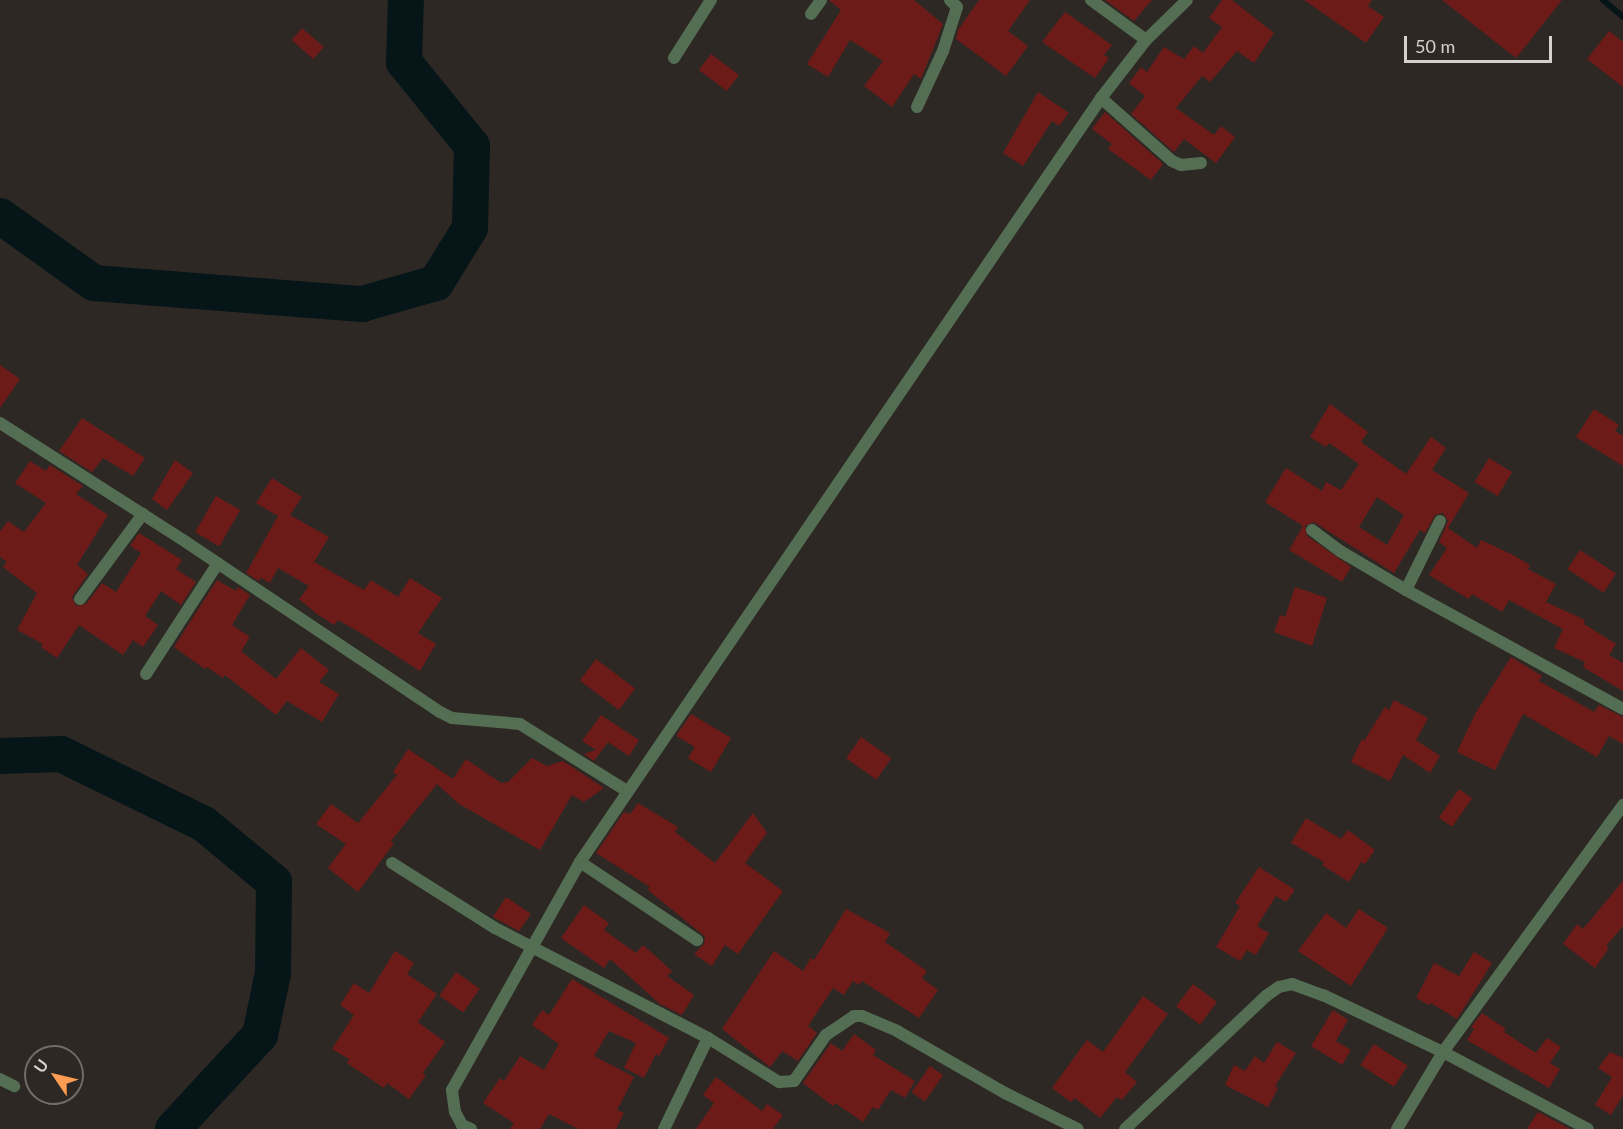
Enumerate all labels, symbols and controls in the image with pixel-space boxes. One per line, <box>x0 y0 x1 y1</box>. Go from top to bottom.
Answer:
scale bar <box>1407 24 1556 62</box>
text: 50 m <box>1415 35 1455 57</box>
north arrow <box>24 1045 84 1105</box>
text: U <box>29 1055 52 1076</box>

